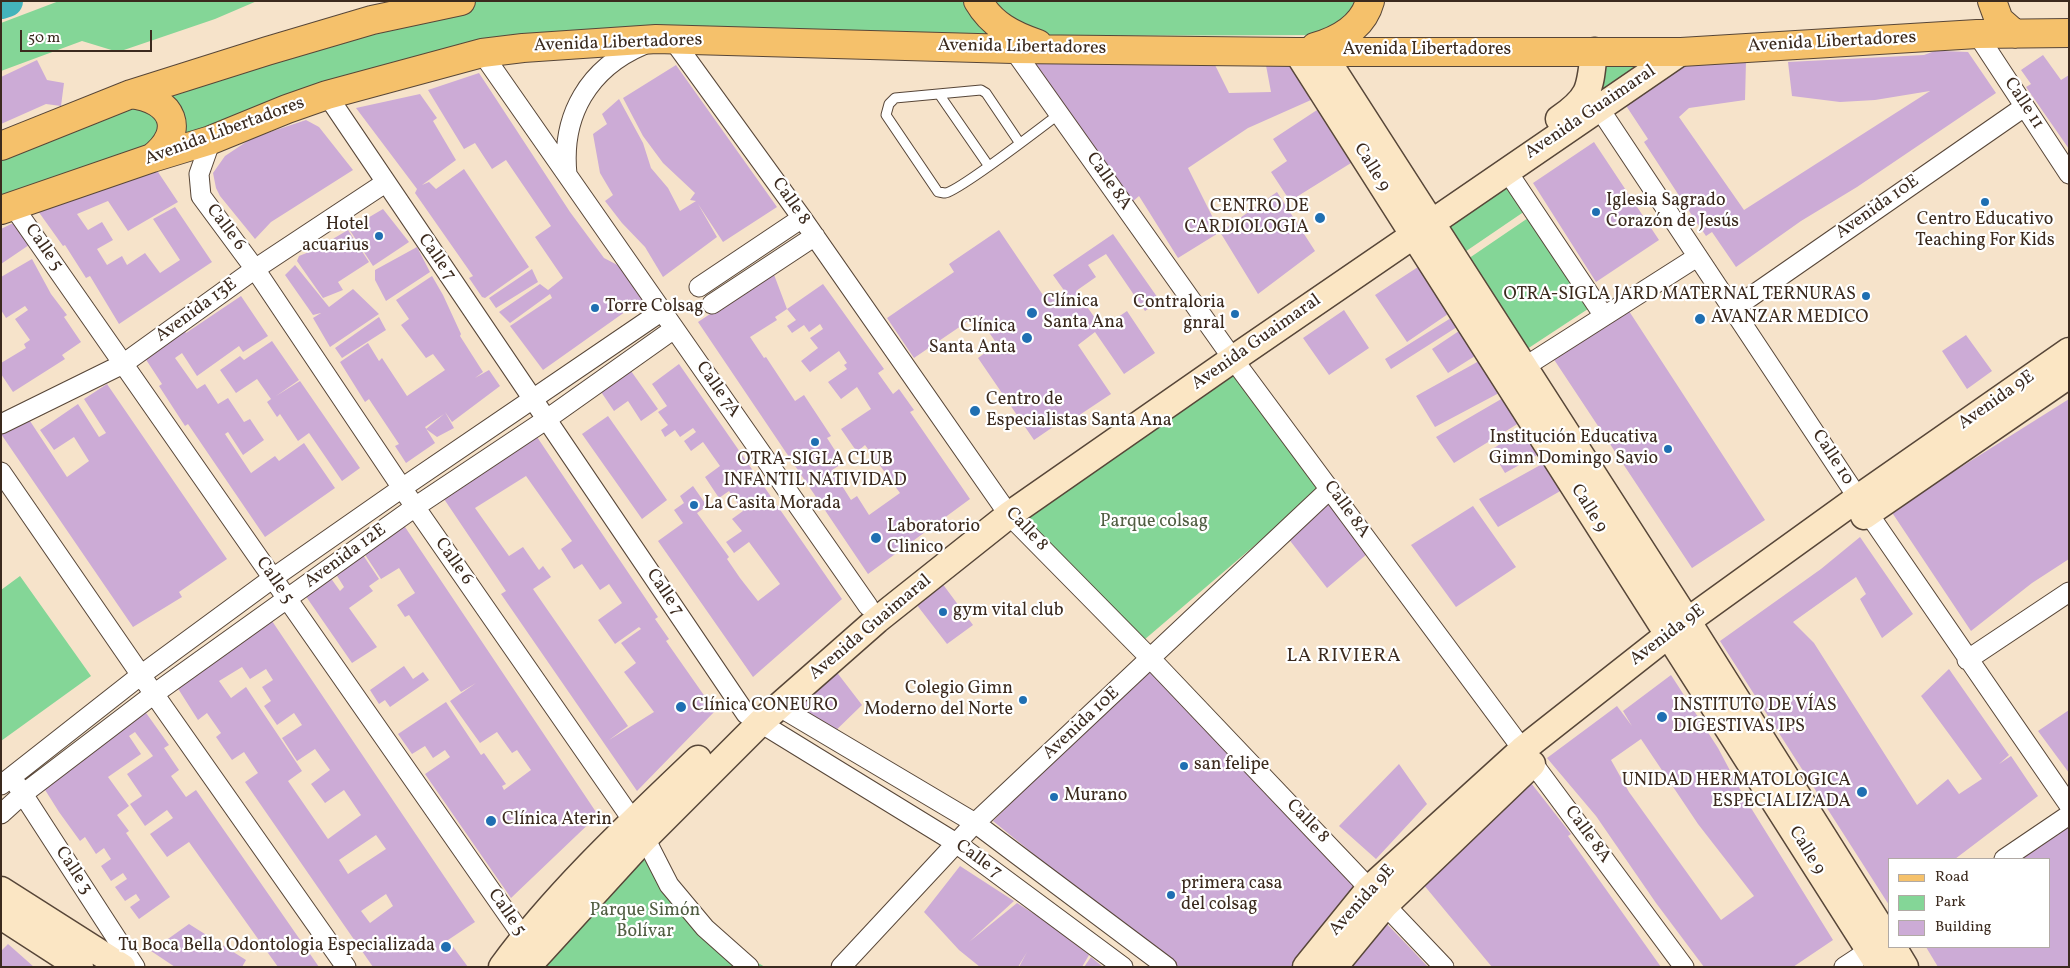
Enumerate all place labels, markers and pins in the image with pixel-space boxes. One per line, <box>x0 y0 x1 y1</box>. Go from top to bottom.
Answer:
place label: Iglesia Sagrado Corazón de Jesús <box>1606 191 1739 233</box>
marker: Centro Educativo Teaching For Kids <box>1979 196 1991 208</box>
place label: CENTRO DE CARDIOLOGIA <box>1185 197 1309 240</box>
marker: Iglesia Sagrado Corazón de Jesús <box>1590 206 1602 218</box>
place label: Centro Educativo Teaching For Kids <box>1915 210 2055 252</box>
marker: CENTRO DE CARDIOLOGIA <box>1313 211 1327 225</box>
place label: Hotel acuarius <box>302 215 369 258</box>
marker: Hotel acuarius <box>373 230 385 242</box>
place label: OTRA-SIGLA JARD MATERNAL TERNURAS <box>1504 285 1856 307</box>
marker: OTRA-SIGLA JARD MATERNAL TERNURAS <box>1860 290 1872 302</box>
place label: Clínica Santa Ana <box>1043 292 1124 334</box>
place label: Contraloria gnral <box>1133 293 1225 336</box>
place label: Torre Colsag <box>605 297 703 319</box>
marker: Torre Colsag <box>589 302 601 314</box>
marker: Clínica Santa Ana <box>1025 306 1039 320</box>
marker: Contraloria gnral <box>1229 308 1241 320</box>
place label: AVANZAR MEDICO <box>1711 308 1868 330</box>
marker: AVANZAR MEDICO <box>1693 312 1707 326</box>
place label: Clínica Santa Anta <box>929 317 1016 359</box>
marker: Clínica Santa Anta <box>1020 331 1034 345</box>
place label: Centro de Especialistas Santa Ana <box>986 390 1172 432</box>
marker: Centro de Especialistas Santa Ana <box>968 404 982 418</box>
place label: Institución Educativa Gimn Domingo Savio <box>1489 428 1658 470</box>
marker: OTRA-SIGLA CLUB INFANTIL NATIVIDAD <box>809 436 821 448</box>
marker: Institución Educativa Gimn Domingo Savio <box>1662 443 1674 455</box>
place label: OTRA-SIGLA CLUB INFANTIL NATIVIDAD <box>723 450 907 492</box>
place label: La Casita Morada <box>704 494 841 516</box>
marker: La Casita Morada <box>688 499 700 511</box>
place label: Laboratorio Clinico <box>887 517 980 560</box>
marker: Laboratorio Clinico <box>869 531 883 545</box>
place label: gym vital club <box>953 601 1064 623</box>
marker: gym vital club <box>937 606 949 618</box>
place label: Colegio Gimn Moderno del Norte <box>864 679 1013 722</box>
marker: Colegio Gimn Moderno del Norte <box>1017 694 1029 706</box>
place label: Clínica CONEURO <box>692 696 838 718</box>
place label: INSTITUTO DE VÍAS DIGESTIVAS IPS <box>1673 696 1837 739</box>
marker: Clínica CONEURO <box>674 700 688 714</box>
marker: INSTITUTO DE VÍAS DIGESTIVAS IPS <box>1655 710 1669 724</box>
place label: san felipe <box>1194 755 1269 777</box>
marker: san felipe <box>1178 760 1190 772</box>
place label: UNIDAD HERMATOLOGICA ESPECIALIZADA <box>1622 771 1851 814</box>
marker: UNIDAD HERMATOLOGICA ESPECIALIZADA <box>1855 785 1869 799</box>
place label: Murano <box>1064 786 1127 808</box>
marker: Murano <box>1048 791 1060 803</box>
place label: Clínica Aterin <box>502 810 612 832</box>
marker: Clínica Aterin <box>484 814 498 828</box>
place label: primera casa del colsag <box>1181 874 1283 916</box>
marker: primera casa del colsag <box>1165 889 1177 901</box>
place label: Tu Boca Bella Odontologia Especializada <box>118 936 435 958</box>
marker: Tu Boca Bella Odontologia Especializada <box>439 940 453 954</box>

